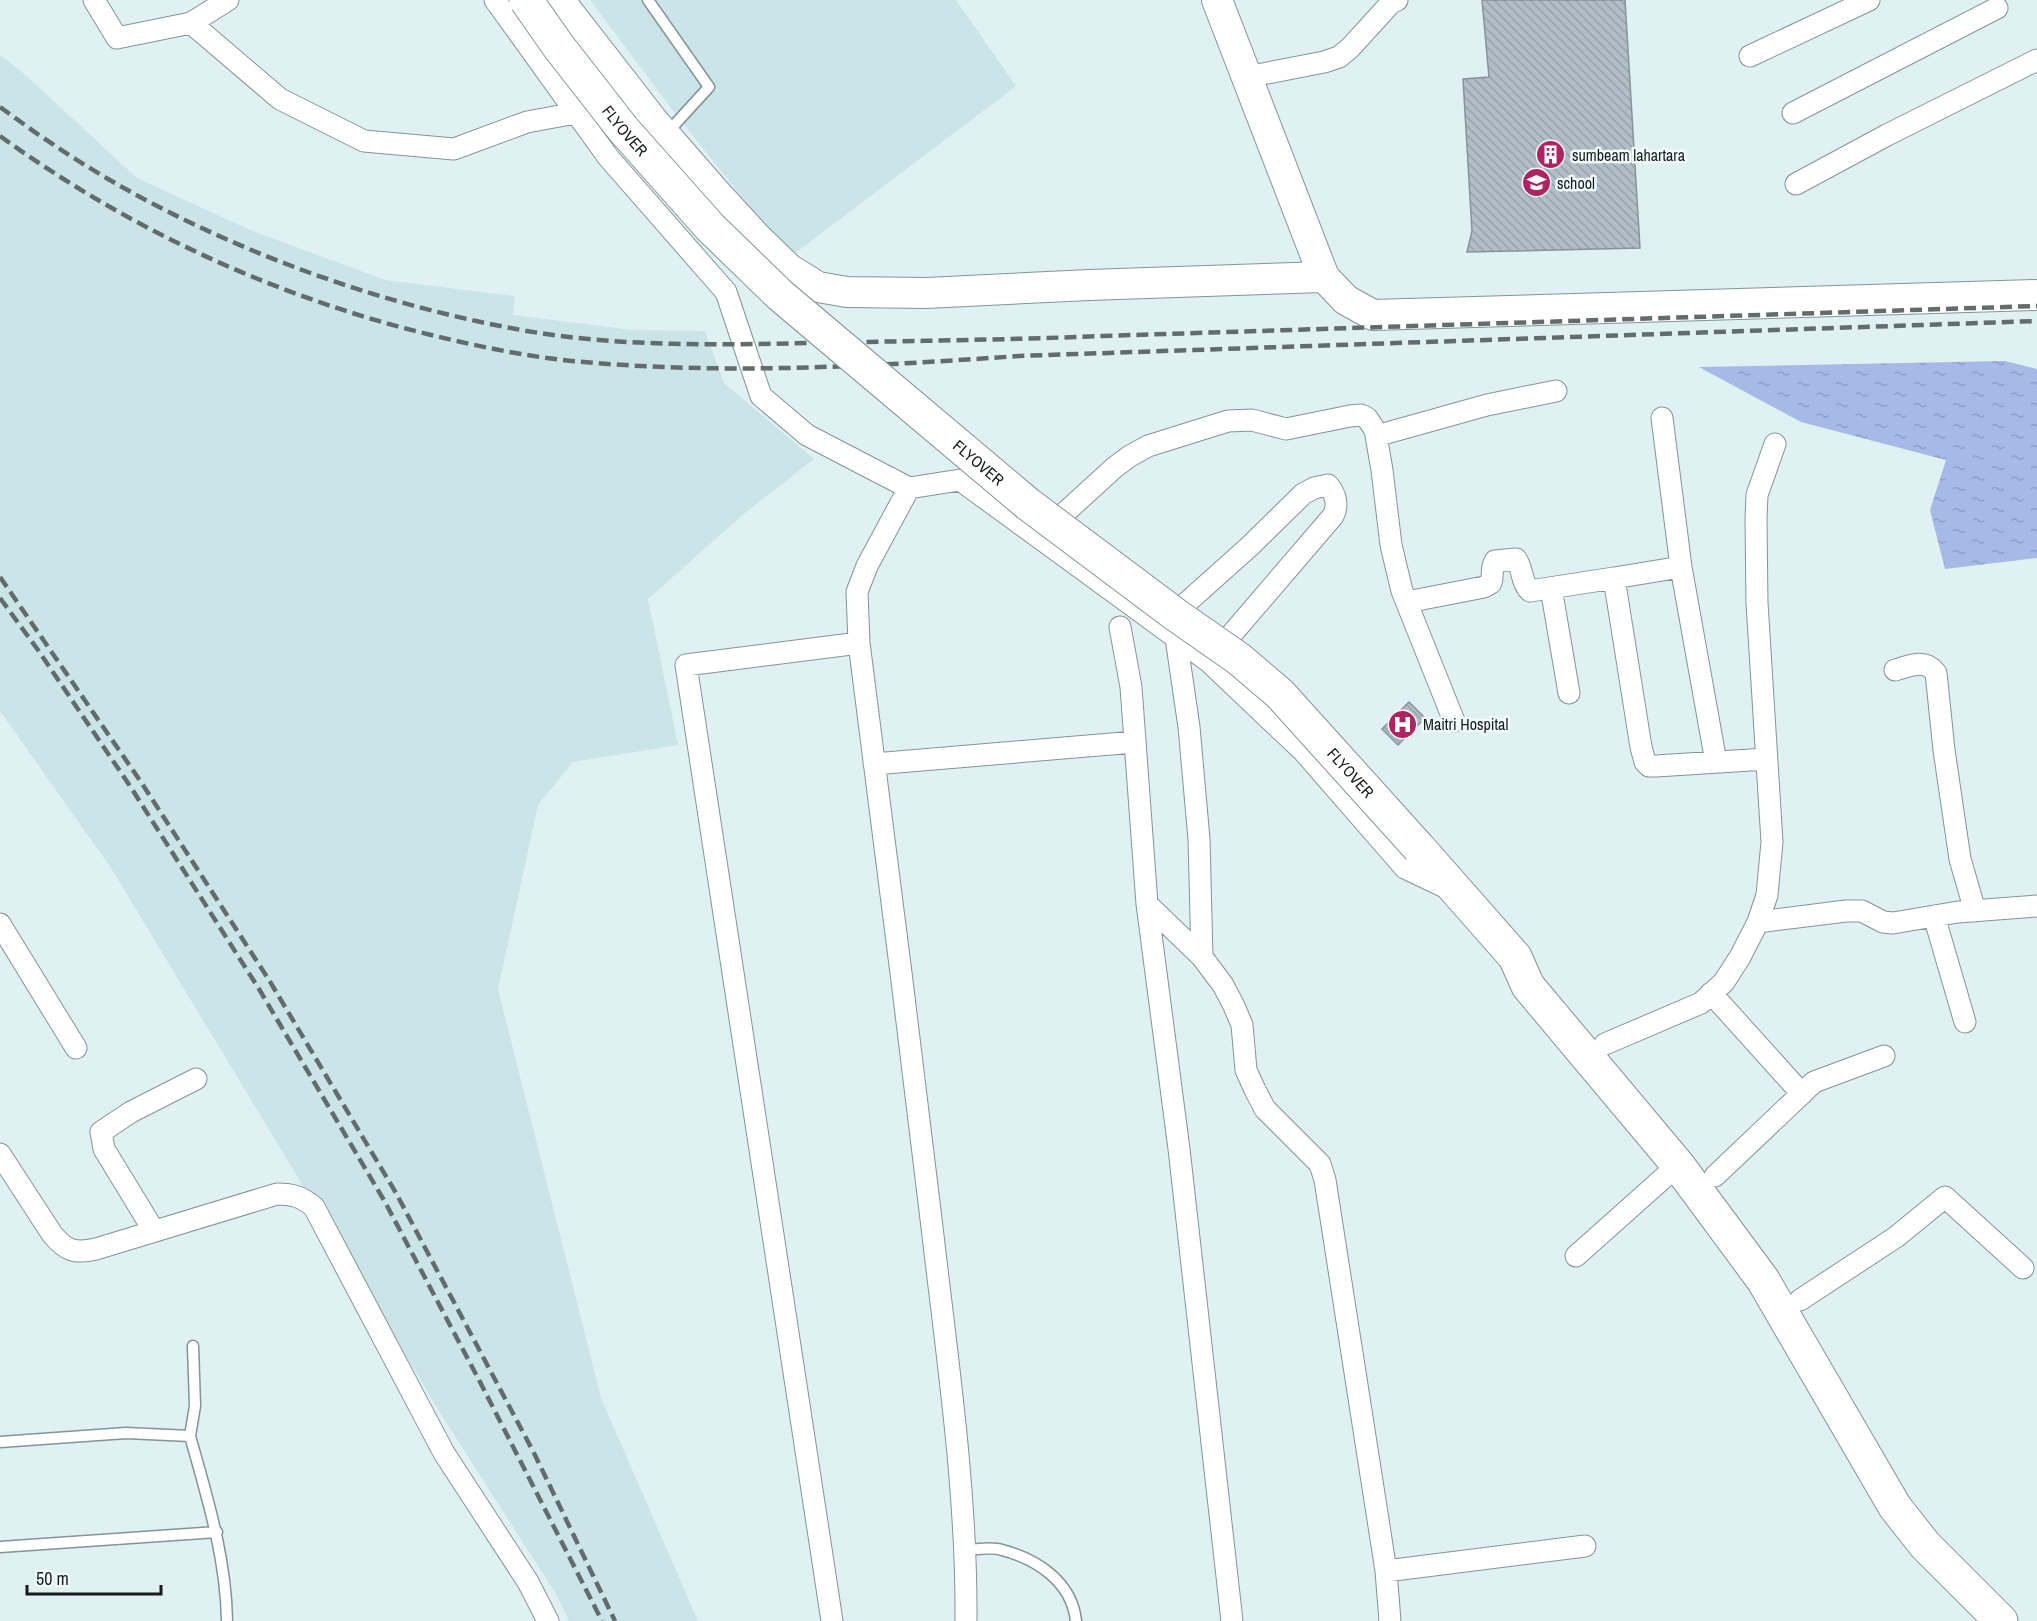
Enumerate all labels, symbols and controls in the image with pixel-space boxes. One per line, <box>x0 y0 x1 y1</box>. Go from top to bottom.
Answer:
street label: FLYOVER <box>597 100 653 161</box>
building icon: sumbeam lahartara <box>1535 139 1567 171</box>
place label: sumbeam lahartara <box>1572 144 1686 166</box>
school or university icon: school <box>1520 167 1552 199</box>
place label: school <box>1557 172 1595 194</box>
street label: FLYOVER <box>949 435 1009 491</box>
hospital icon: Maitri Hospital <box>1386 708 1418 740</box>
place label: Maitri Hospital <box>1423 713 1508 735</box>
street label: FLYOVER <box>1323 743 1380 803</box>
scale bar <box>27 1558 160 1596</box>
text: 50 m <box>36 1566 69 1591</box>

